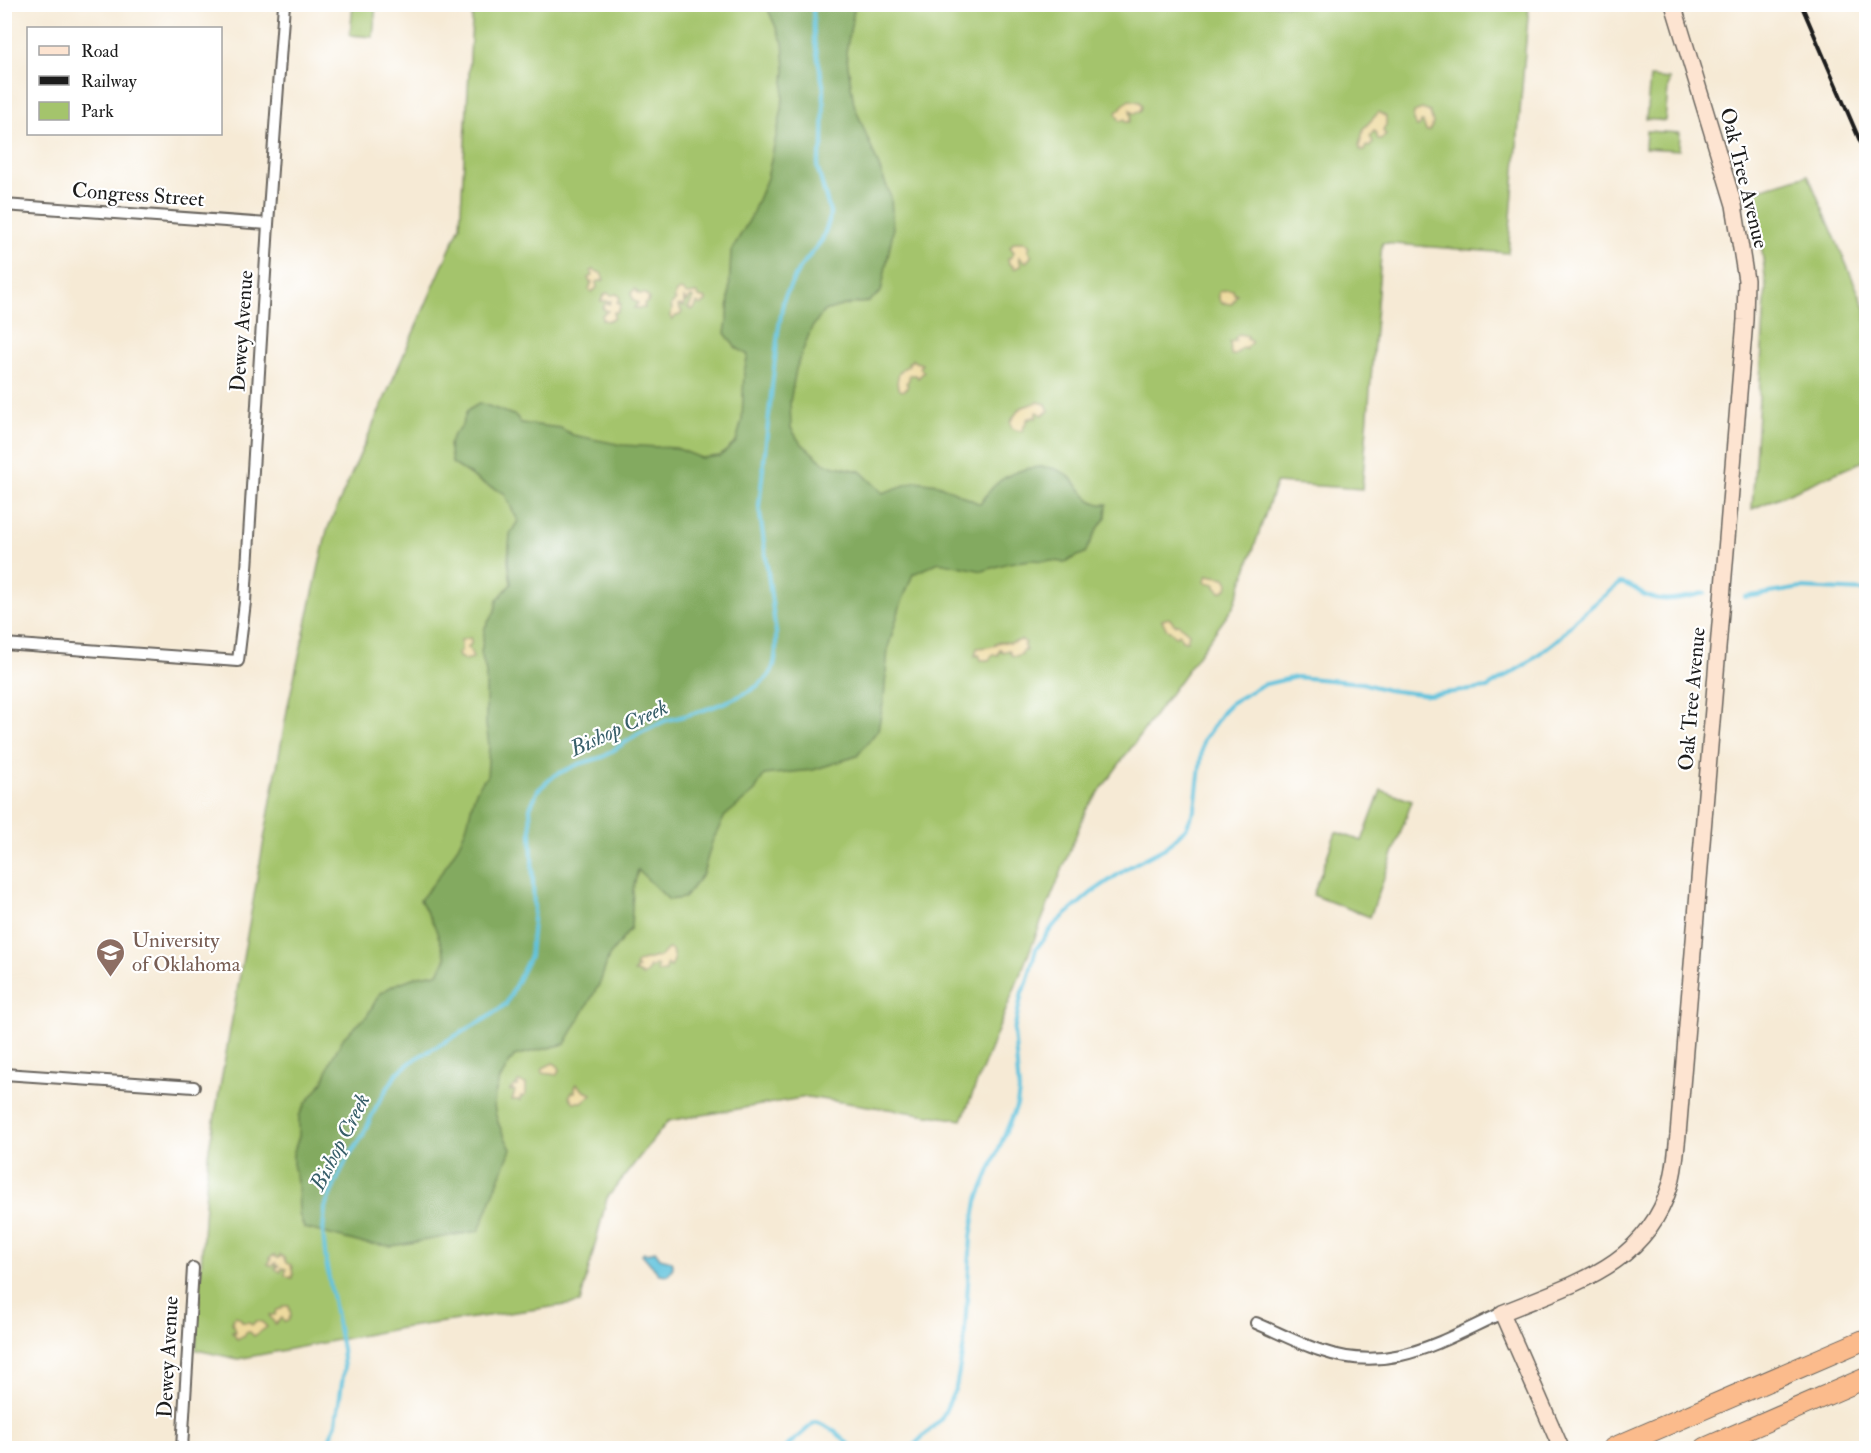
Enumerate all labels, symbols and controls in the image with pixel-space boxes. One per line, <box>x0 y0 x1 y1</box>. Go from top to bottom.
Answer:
legend <box>27 27 222 135</box>
text: Road <box>81 40 119 63</box>
text: Railway <box>81 70 138 93</box>
text: Park <box>81 100 114 123</box>
street label: Oak Tree Avenue <box>1713 105 1775 251</box>
street label: Congress Street <box>71 177 205 213</box>
street label: Dewey Avenue <box>224 269 260 393</box>
street label: Oak Tree Avenue <box>1672 626 1712 772</box>
water label: Bishop Creek <box>565 693 673 763</box>
place label: University of Oklahoma <box>132 927 241 978</box>
school or university icon: University of Oklahoma <box>95 936 127 978</box>
water label: Bishop Creek <box>303 1089 376 1196</box>
street label: Dewey Avenue <box>151 1295 185 1419</box>

